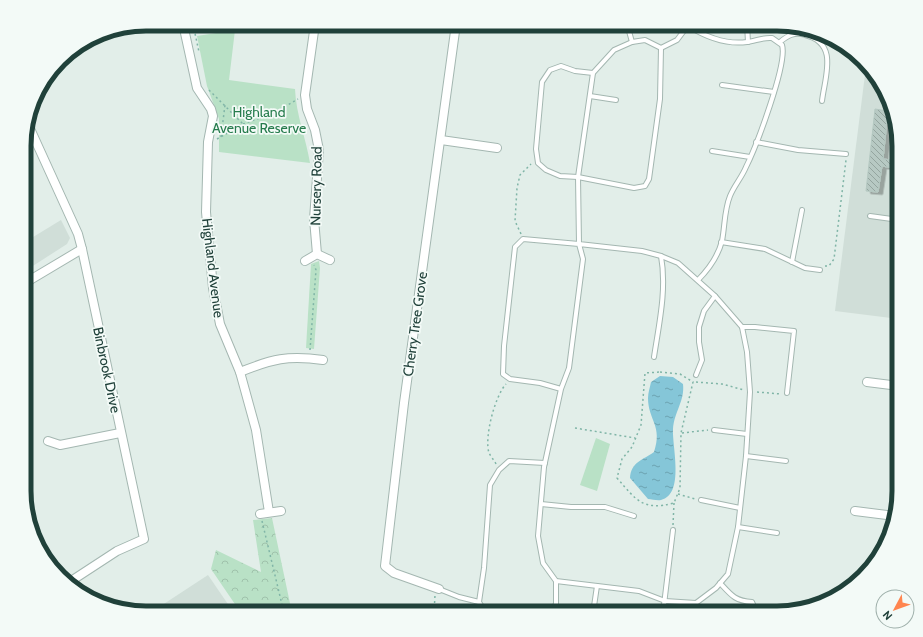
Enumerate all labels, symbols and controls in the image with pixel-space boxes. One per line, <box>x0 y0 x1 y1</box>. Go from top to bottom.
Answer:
park label: Highland Avenue Reserve <box>212 103 306 137</box>
street label: Nursery Road <box>306 146 326 226</box>
street label: Highland Avenue <box>198 217 228 319</box>
street label: Cherry Tree Grove <box>399 271 431 377</box>
street label: Binbrook Drive <box>89 325 125 415</box>
north arrow <box>875 589 915 629</box>
text: N <box>880 608 895 623</box>

